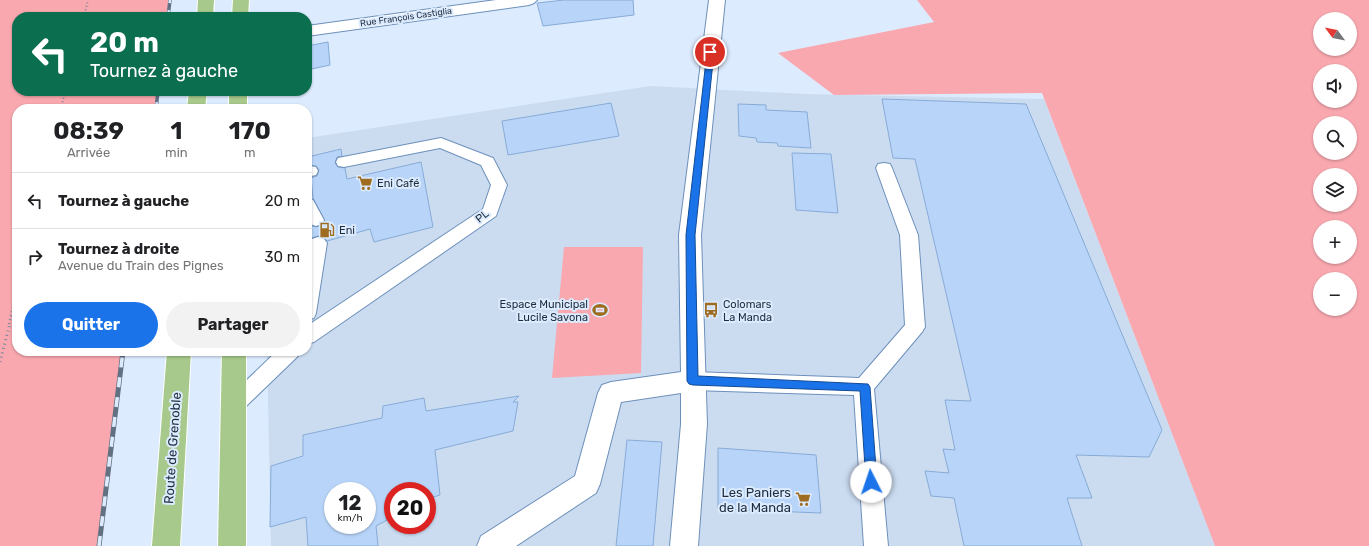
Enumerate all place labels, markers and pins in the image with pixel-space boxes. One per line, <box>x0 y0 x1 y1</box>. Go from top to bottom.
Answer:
pin <box>693 35 727 69</box>
supermarket icon: Eni Café <box>356 174 374 192</box>
place label: Eni Café <box>377 177 419 190</box>
fuel station icon: Eni <box>318 221 336 239</box>
place label: Eni <box>339 224 355 237</box>
place label: Espace Municipal Lucile Savona <box>499 298 588 324</box>
place label: Colomars La Manda <box>723 298 772 324</box>
sports icon: Espace Municipal Lucile Savona <box>591 301 609 319</box>
bus stop icon: Colomars La Manda <box>702 301 720 319</box>
place label: Les Paniers de la Manda <box>719 485 791 515</box>
supermarket icon: Les Paniers de la Manda <box>794 490 812 508</box>

